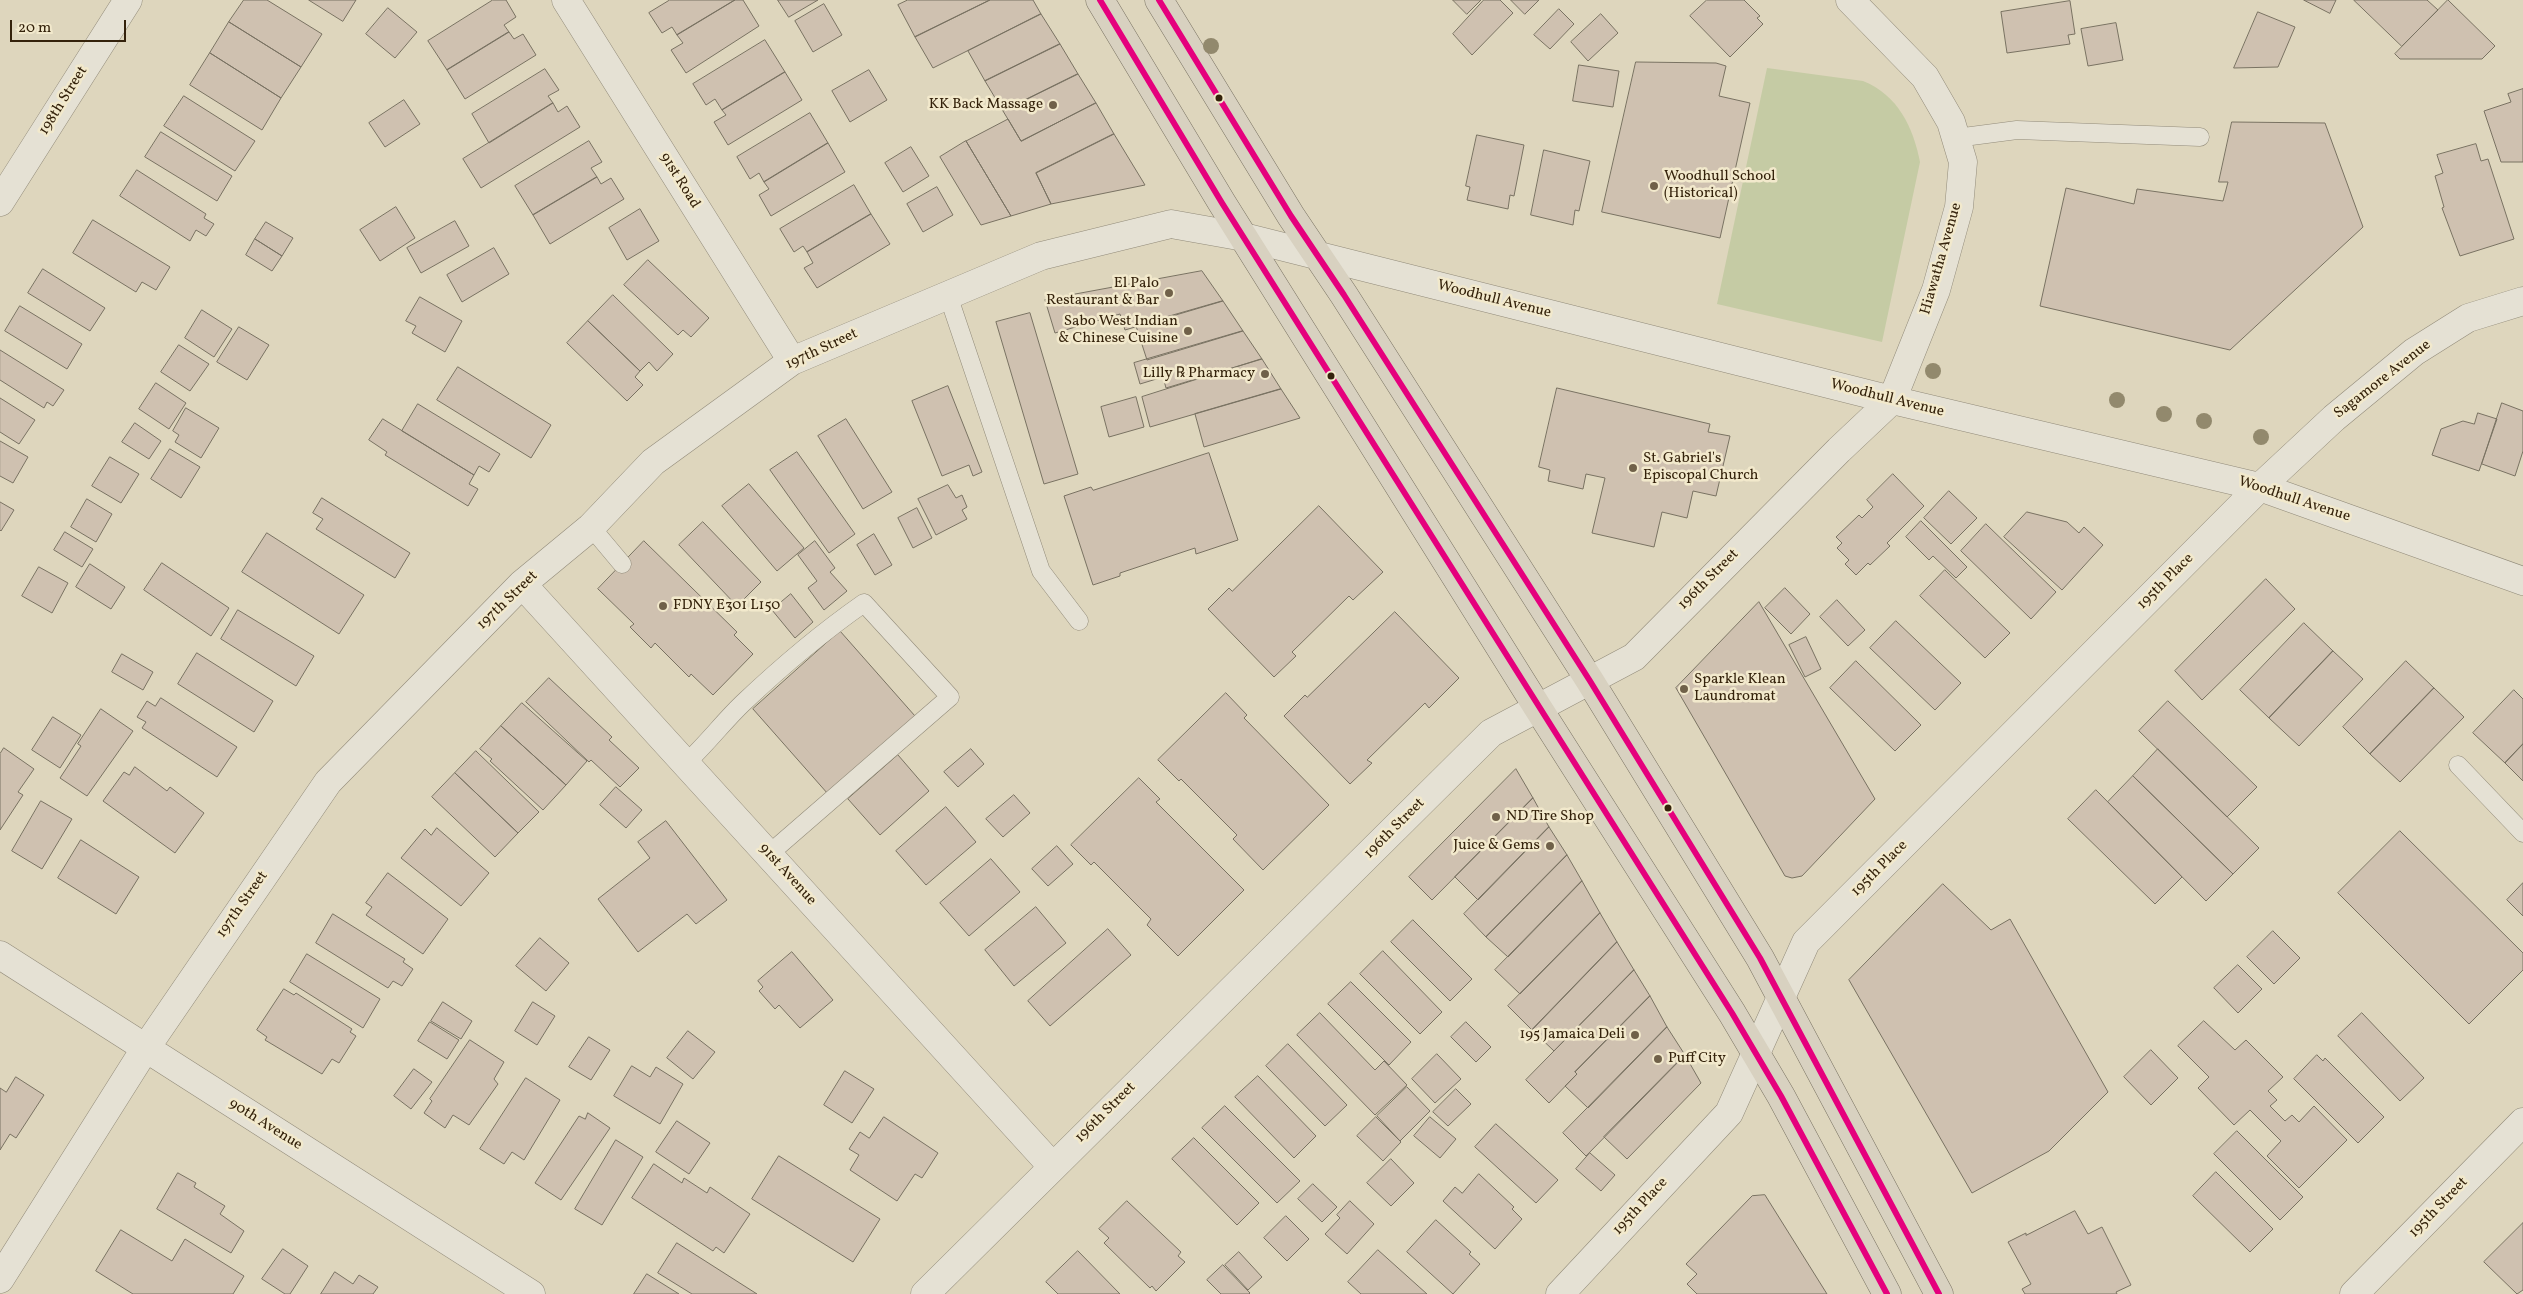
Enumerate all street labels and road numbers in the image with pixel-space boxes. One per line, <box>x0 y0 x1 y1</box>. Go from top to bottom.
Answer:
street label: 198th Street <box>36 63 92 139</box>
street label: 91st Road <box>655 150 703 212</box>
street label: Hiawatha Avenue <box>1917 201 1967 317</box>
street label: Woodhull Avenue <box>1435 277 1553 323</box>
street label: 197th Street <box>783 325 861 375</box>
street label: Sagamore Avenue <box>2331 337 2435 423</box>
street label: Woodhull Avenue <box>1828 376 1946 422</box>
street label: Woodhull Avenue <box>2236 473 2352 527</box>
street label: 196th Street <box>1675 546 1743 614</box>
street label: 195th Place <box>2134 550 2198 614</box>
street label: 197th Street <box>474 568 542 634</box>
street label: 196th Street <box>1361 795 1429 863</box>
street label: 195th Place <box>1848 837 1912 901</box>
street label: 91st Avenue <box>754 840 820 910</box>
street label: 197th Street <box>213 868 273 942</box>
street label: 196th Street <box>1072 1079 1140 1147</box>
street label: 90th Avenue <box>225 1095 305 1155</box>
street label: 195th Place <box>1610 1174 1672 1240</box>
street label: 195th Street <box>2406 1174 2472 1242</box>

